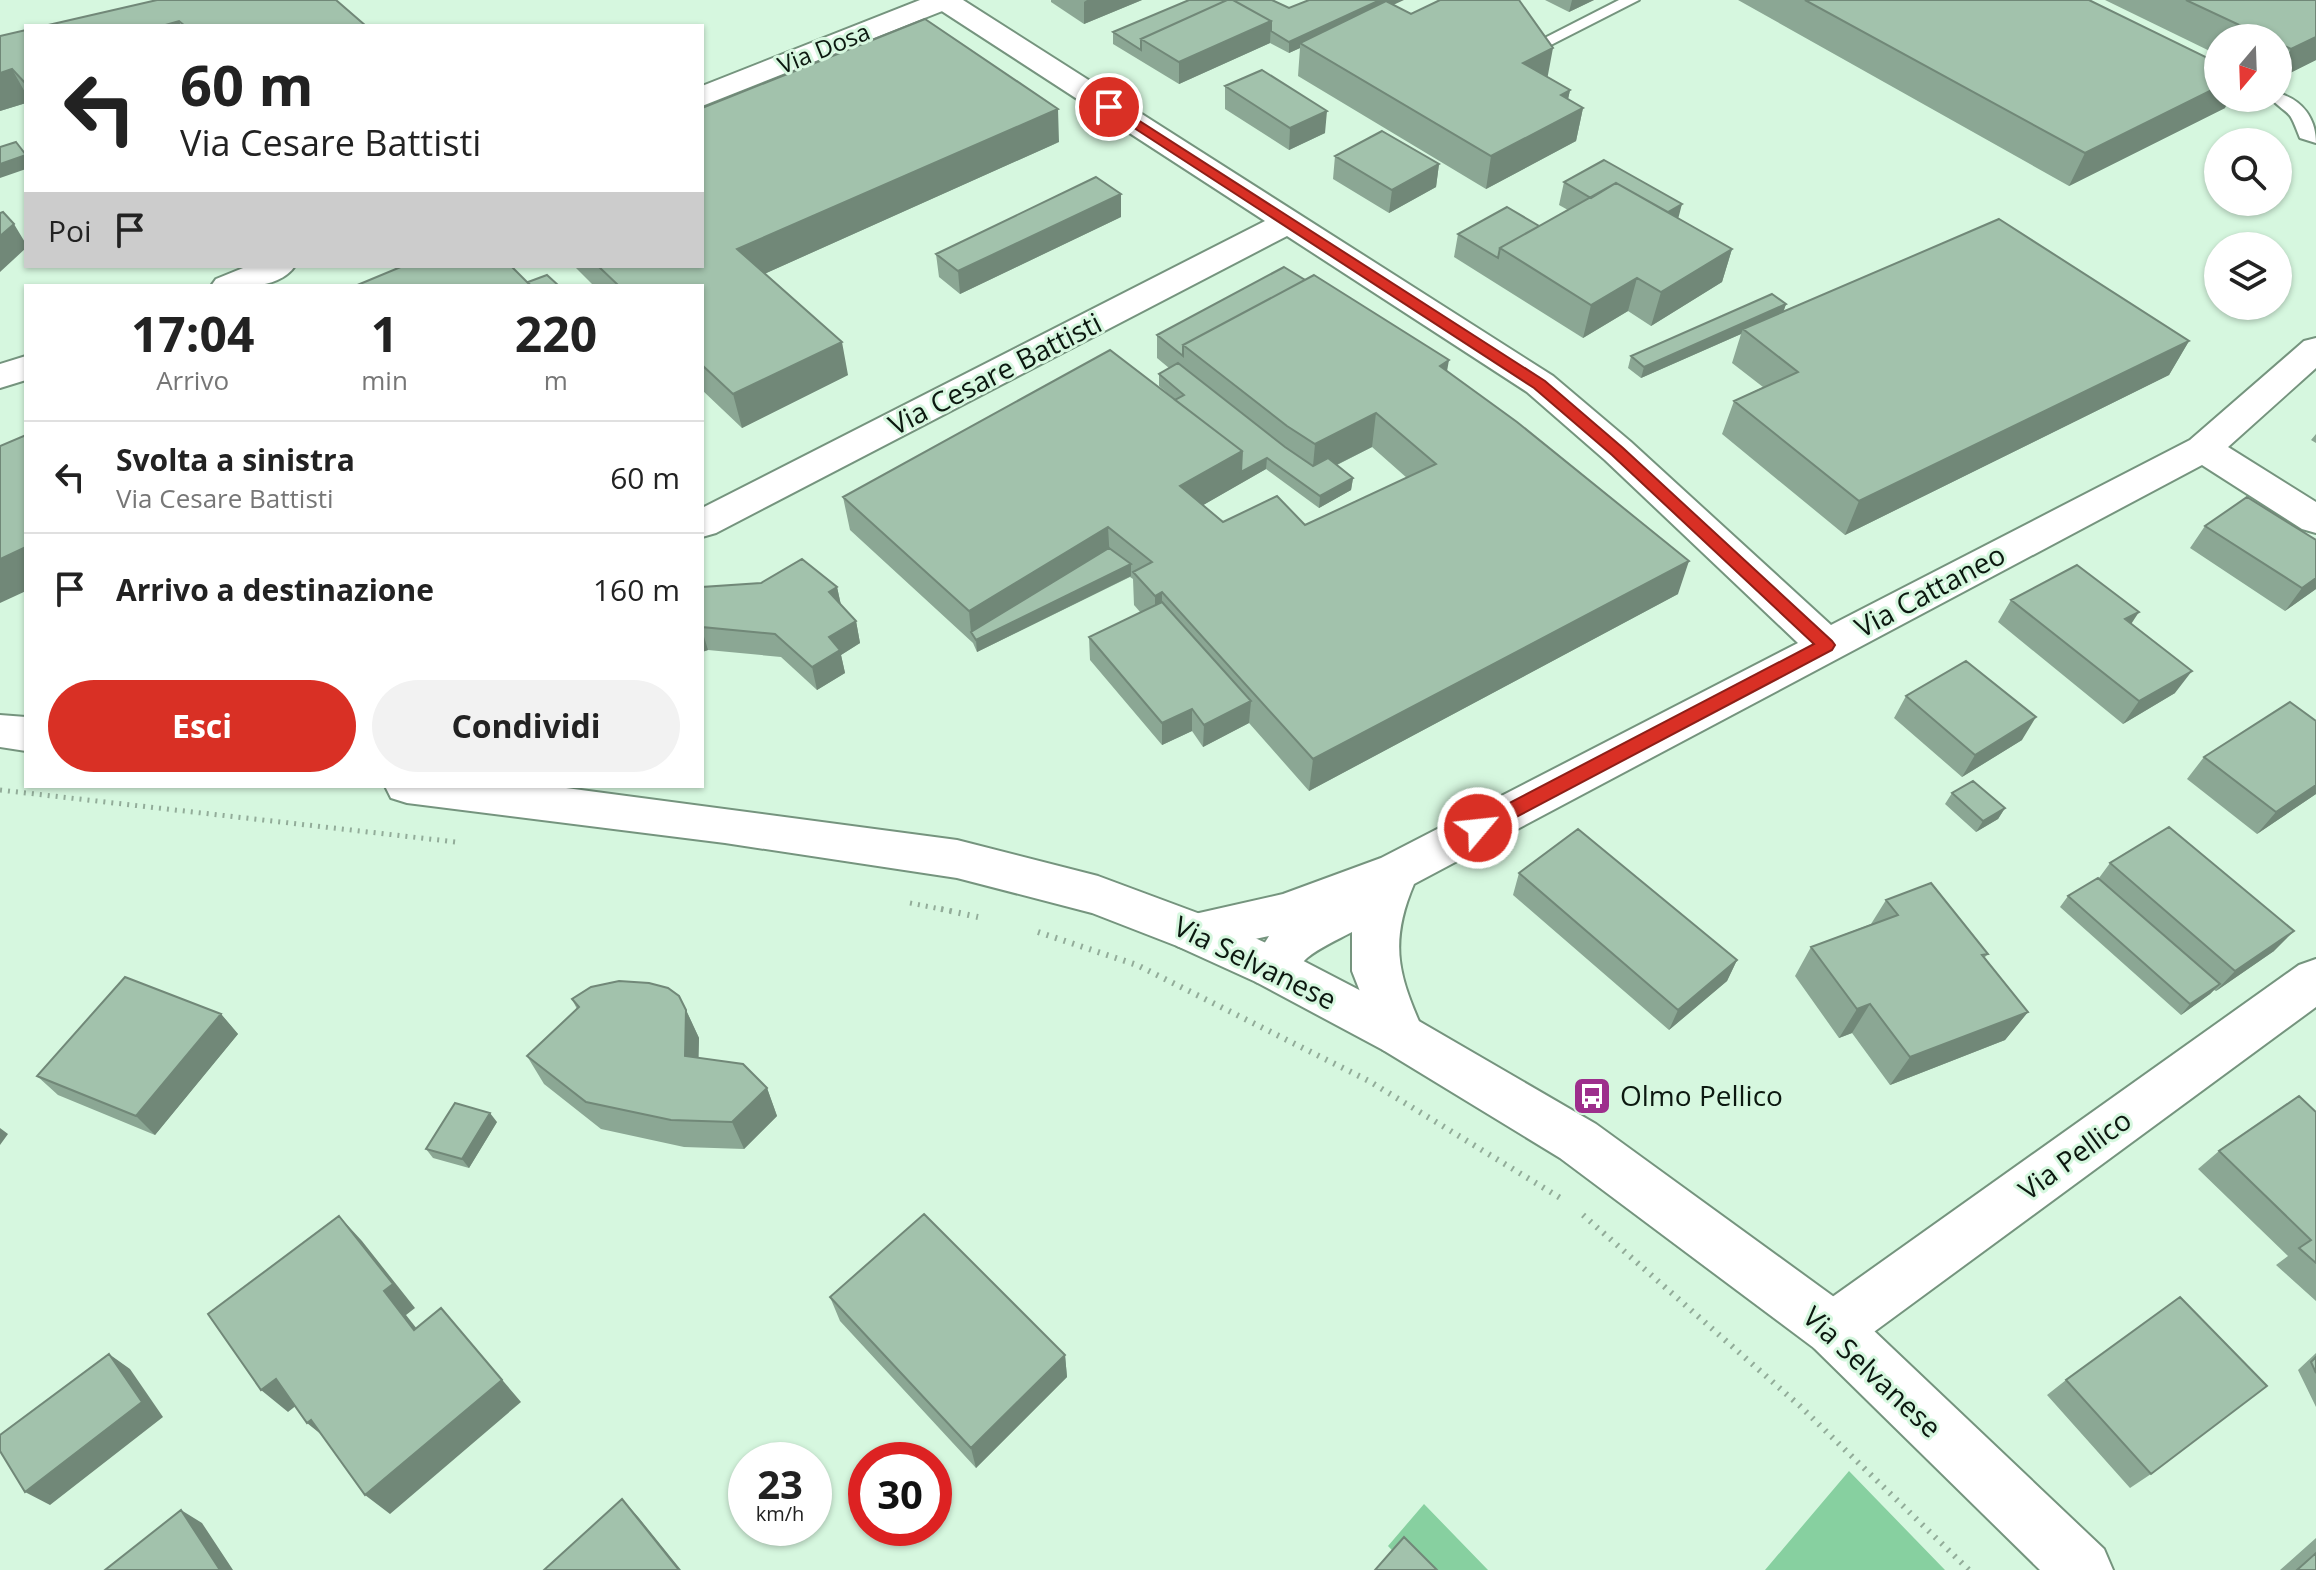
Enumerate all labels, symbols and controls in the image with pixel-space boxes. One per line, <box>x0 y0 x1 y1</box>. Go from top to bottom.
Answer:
street label: Via Dosa <box>772 14 874 81</box>
north arrow <box>2204 24 2292 112</box>
map controls <box>2204 24 2292 320</box>
text: 60 m <box>180 46 314 122</box>
icon: left <box>48 56 152 160</box>
pin <box>1075 73 1143 141</box>
icon: arrive <box>1087 85 1131 129</box>
text: Via Cesare Battisti <box>180 118 481 167</box>
button: search <box>2204 128 2292 216</box>
icon: arrive <box>108 208 152 252</box>
text: Poi <box>48 210 92 251</box>
button: layers <box>2204 232 2292 320</box>
text: 17:04 <box>131 301 254 366</box>
text: 1 <box>371 301 398 366</box>
text: 220 <box>515 301 597 366</box>
street label: Via Cesare Battisti <box>882 303 1108 443</box>
text: Arrivo <box>156 362 229 398</box>
text: min <box>361 362 408 398</box>
text: m <box>544 362 568 398</box>
text: Svolta a sinistra <box>116 439 355 480</box>
icon: left <box>48 455 92 499</box>
text: 60 m <box>610 457 680 498</box>
text: Via Cesare Battisti <box>116 480 334 516</box>
street label: Via Cattaneo <box>1848 535 2011 646</box>
icon: arrive <box>48 567 92 611</box>
text: Arrivo a destinazione <box>116 569 434 610</box>
text: 160 m <box>593 569 680 610</box>
button: Esci <box>48 680 356 772</box>
button: Condividi <box>372 680 680 772</box>
position arrow <box>1436 786 1520 870</box>
street label: Via Selvanese <box>1168 906 1343 1018</box>
bus stop icon: Olmo Pellico <box>1571 1075 1613 1117</box>
place label: Olmo Pellico <box>1620 1076 1783 1114</box>
street label: Via Pellico <box>2010 1100 2138 1208</box>
street label: Via Selvanese <box>1795 1297 1950 1445</box>
speed limit sign: 30 <box>848 1442 952 1546</box>
text: 23 <box>757 1456 803 1511</box>
text: km/h <box>756 1500 804 1527</box>

